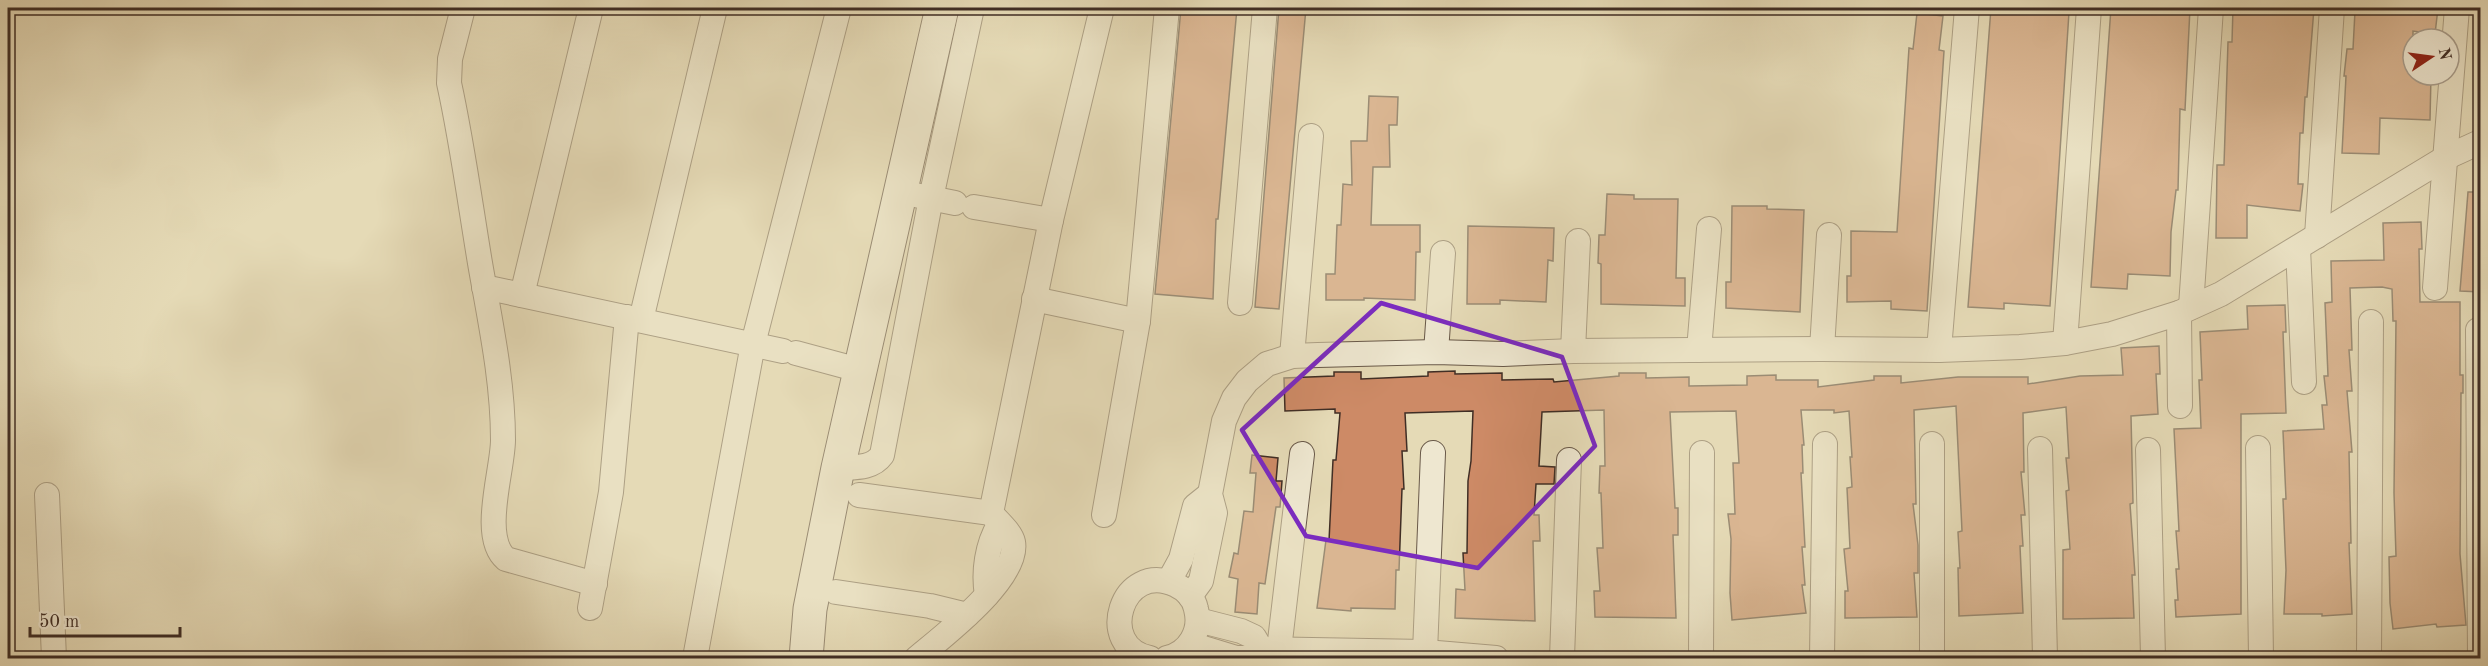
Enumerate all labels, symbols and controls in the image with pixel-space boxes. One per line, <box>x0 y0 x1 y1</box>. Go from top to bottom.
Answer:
north arrow <box>2401 27 2461 87</box>
text: N <box>2434 46 2453 63</box>
scale bar <box>30 600 180 638</box>
text: 50 m <box>39 613 79 631</box>

